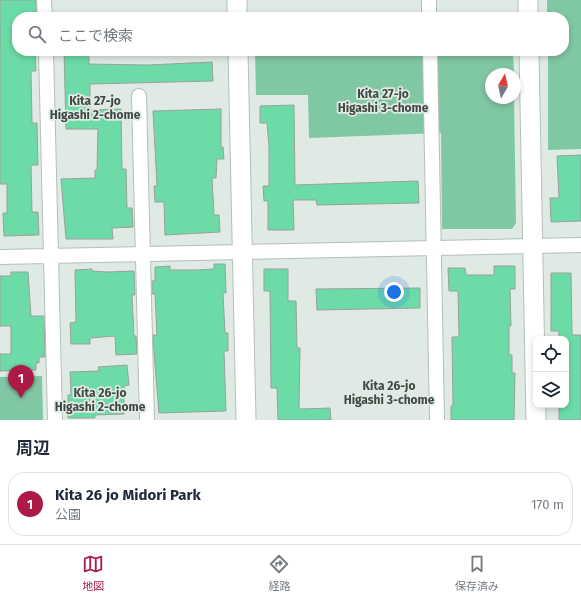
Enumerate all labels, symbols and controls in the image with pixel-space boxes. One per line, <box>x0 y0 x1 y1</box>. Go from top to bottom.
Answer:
search box <box>12 12 569 56</box>
icon: search <box>26 23 48 45</box>
text: ここで検索 <box>58 27 133 45</box>
north arrow <box>485 68 521 104</box>
district label: Kita 27-jo Higashi 3-chome <box>338 87 429 115</box>
district label: Kita 27-jo Higashi 2-chome <box>50 94 141 122</box>
your location <box>384 282 404 302</box>
map controls <box>533 336 569 408</box>
button: locate <box>533 336 569 372</box>
pin: 1 <box>8 365 34 398</box>
button: layers <box>533 372 569 408</box>
district label: Kita 26-jo Higashi 3-chome <box>344 379 435 407</box>
district label: Kita 26-jo Higashi 2-chome <box>55 386 146 414</box>
text: 周辺 <box>16 438 50 459</box>
text: Kita 26 jo Midori Park <box>55 486 201 504</box>
text: 1 <box>27 497 33 512</box>
text: 170 m <box>531 497 564 512</box>
text: 公園 <box>55 507 81 522</box>
tab: 地図 <box>82 553 104 593</box>
tab: 経路 <box>268 553 290 593</box>
tab: 保存済み <box>455 553 499 593</box>

